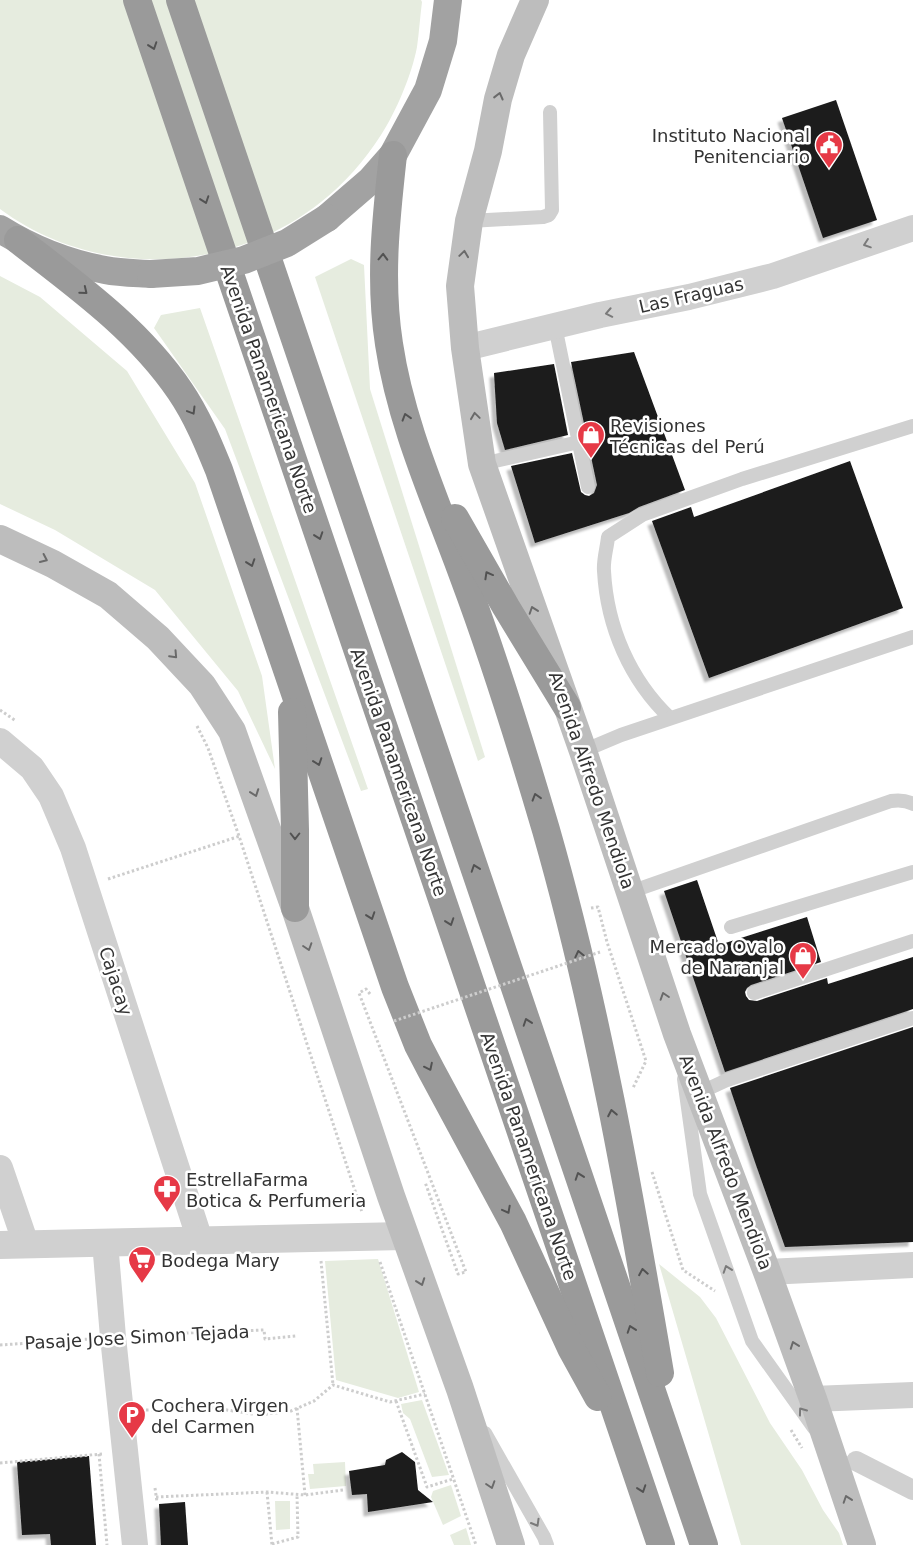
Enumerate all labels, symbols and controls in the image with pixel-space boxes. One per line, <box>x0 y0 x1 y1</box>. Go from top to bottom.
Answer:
one-way arrow <box>147 41 157 50</box>
one-way arrow <box>494 92 504 101</box>
place label: Instituto Nacional Penitenciario <box>652 125 810 167</box>
public building icon: Instituto Nacional Penitenciario <box>814 130 844 169</box>
one-way arrow <box>199 195 209 204</box>
one-way arrow <box>863 238 872 248</box>
one-way arrow <box>458 250 469 258</box>
one-way arrow <box>378 252 389 260</box>
street label: Avenida Panamericana Norte <box>217 262 321 516</box>
street label: Las Fraguas <box>637 273 745 317</box>
one-way arrow <box>79 286 88 295</box>
one-way arrow <box>605 307 613 318</box>
one-way arrow <box>186 406 196 415</box>
one-way arrow <box>470 411 481 419</box>
one-way arrow <box>401 413 411 422</box>
place label: Revisiones Técnicas del Perú <box>609 415 765 457</box>
shop icon: Revisiones Técnicas del Perú <box>576 420 606 459</box>
one-way arrow <box>313 532 323 540</box>
one-way arrow <box>39 553 48 564</box>
one-way arrow <box>245 558 255 567</box>
one-way arrow <box>485 571 495 580</box>
one-way arrow <box>529 606 539 615</box>
street label: Avenida Panamericana Norte <box>347 645 451 899</box>
one-way arrow <box>168 649 177 658</box>
street label: Avenida Alfredo Mendiola <box>545 668 639 892</box>
one-way arrow <box>312 757 322 766</box>
one-way arrow <box>249 789 259 797</box>
one-way arrow <box>531 794 541 802</box>
one-way arrow <box>290 833 300 841</box>
one-way arrow <box>470 864 480 872</box>
one-way arrow <box>365 911 375 919</box>
one-way arrow <box>444 917 454 926</box>
place label: Mercado Ovalo de Naranjal <box>649 936 784 978</box>
shop icon: Mercado Ovalo de Naranjal <box>788 941 818 980</box>
one-way arrow <box>302 942 312 951</box>
street label: Cajacay <box>95 944 137 1018</box>
one-way arrow <box>574 949 585 958</box>
one-way arrow <box>660 992 670 1001</box>
one-way arrow <box>522 1018 532 1026</box>
street label: Avenida Panamericana Norte <box>477 1029 581 1283</box>
street label: Avenida Alfredo Mendiola <box>675 1051 777 1273</box>
one-way arrow <box>423 1062 434 1071</box>
one-way arrow <box>608 1108 618 1117</box>
place label: EstrellaFarma Botica & Perfumeria <box>186 1169 366 1211</box>
one-way arrow <box>575 1172 585 1180</box>
pharmacy icon: EstrellaFarma Botica & Perfumeria <box>152 1174 182 1213</box>
one-way arrow <box>501 1205 511 1214</box>
supermarket icon: Bodega Mary <box>127 1245 157 1284</box>
place label: Bodega Mary <box>161 1250 280 1271</box>
one-way arrow <box>723 1265 733 1274</box>
one-way arrow <box>638 1268 648 1277</box>
one-way arrow <box>415 1277 425 1286</box>
street label: Pasaje Jose Simon Tejada <box>24 1321 250 1353</box>
one-way arrow <box>627 1326 637 1334</box>
one-way arrow <box>790 1341 800 1350</box>
place label: Cochera Virgen del Carmen <box>151 1395 289 1437</box>
parking icon: Cochera Virgen del Carmen <box>117 1400 147 1439</box>
one-way arrow <box>799 1407 808 1417</box>
one-way arrow <box>486 1480 496 1489</box>
one-way arrow <box>636 1484 646 1493</box>
one-way arrow <box>842 1495 852 1504</box>
one-way arrow <box>530 1518 540 1527</box>

